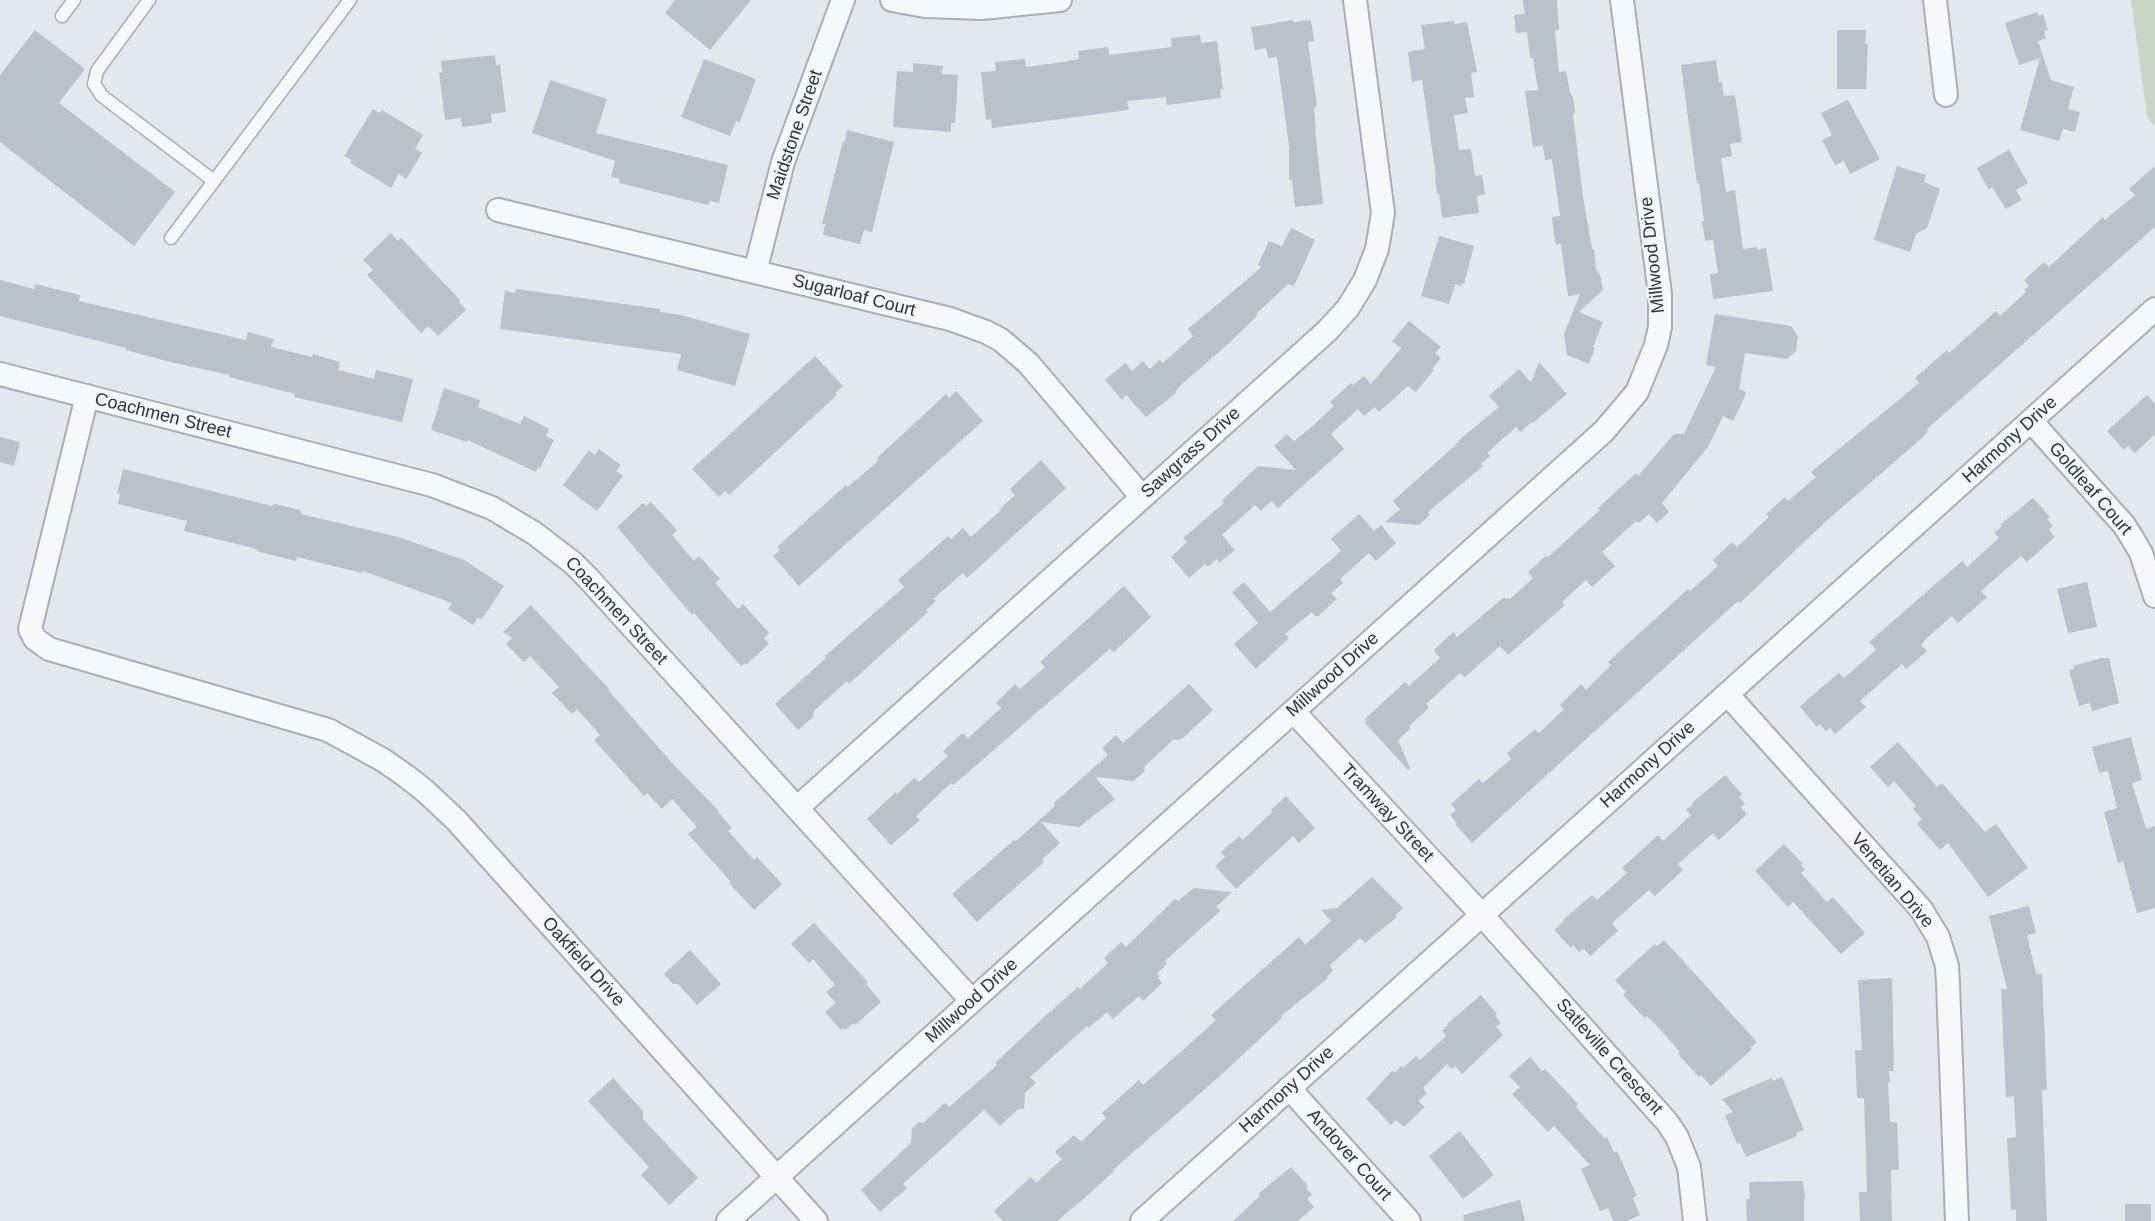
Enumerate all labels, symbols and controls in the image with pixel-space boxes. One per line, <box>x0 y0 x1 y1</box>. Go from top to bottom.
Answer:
street label: Maidstone Street <box>763 67 827 203</box>
street label: Millwood Drive <box>1636 196 1670 314</box>
street label: Sugarloaf Court <box>790 270 918 322</box>
street label: Coachmen Street <box>92 389 234 443</box>
street label: Harmony Drive <box>1958 392 2062 488</box>
street label: Sawgrass Drive <box>1137 403 1245 503</box>
street label: Goldleaf Court <box>2044 438 2136 540</box>
street label: Coachmen Street <box>560 552 672 670</box>
street label: Millwood Drive <box>1282 628 1384 722</box>
street label: Harmony Drive <box>1596 717 1700 813</box>
street label: Tramway Street <box>1336 759 1438 867</box>
street label: Venetian Drive <box>1846 829 1938 933</box>
street label: Oakfield Drive <box>537 913 629 1011</box>
street label: Millwood Drive <box>921 954 1023 1048</box>
street label: Satleville Crescent <box>1551 994 1667 1120</box>
street label: Harmony Drive <box>1235 1042 1339 1138</box>
street label: Andover Court <box>1302 1105 1396 1205</box>

